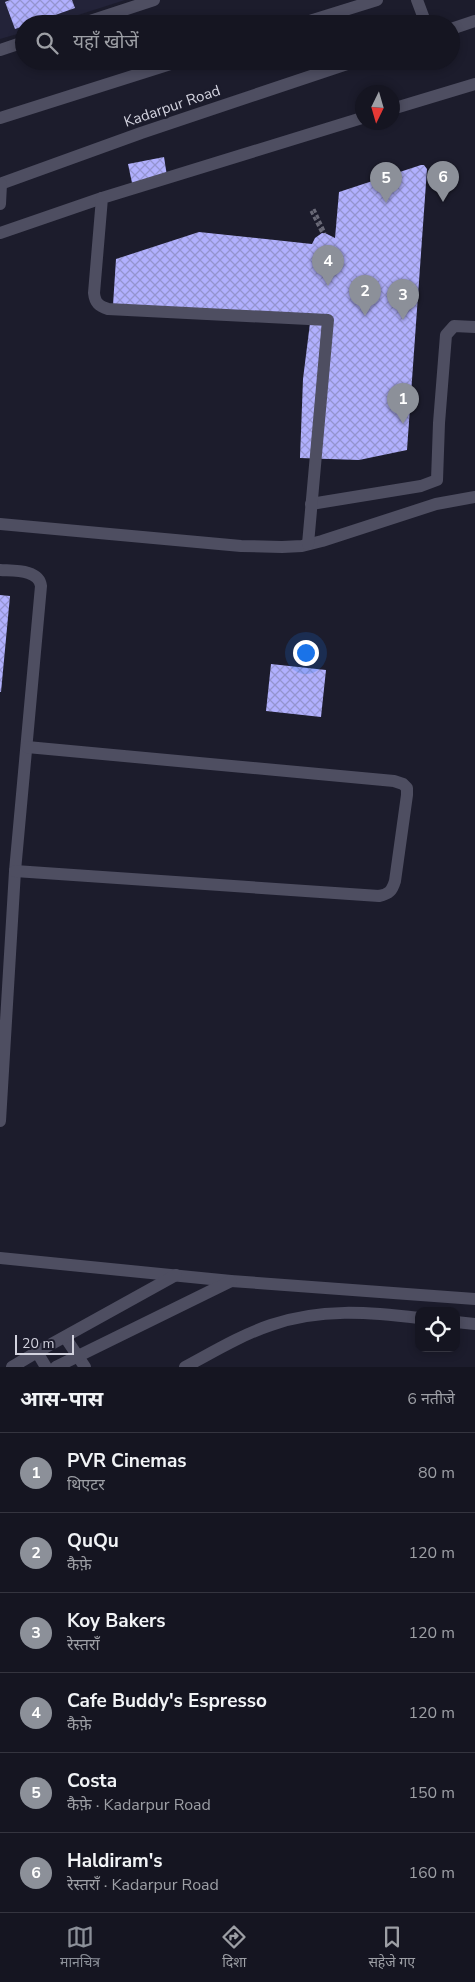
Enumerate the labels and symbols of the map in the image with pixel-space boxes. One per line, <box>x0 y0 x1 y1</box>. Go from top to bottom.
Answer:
street label: Kadarpur Road <box>121 80 223 132</box>
north arrow <box>355 85 400 130</box>
pin: 6 <box>427 161 459 202</box>
pin: 5 <box>370 162 402 203</box>
pin: 4 <box>312 245 344 286</box>
pin: 2 <box>349 275 381 316</box>
pin: 3 <box>387 279 419 320</box>
pin: 1 <box>387 383 419 424</box>
your location <box>293 640 319 666</box>
scale bar <box>15 1332 74 1355</box>

